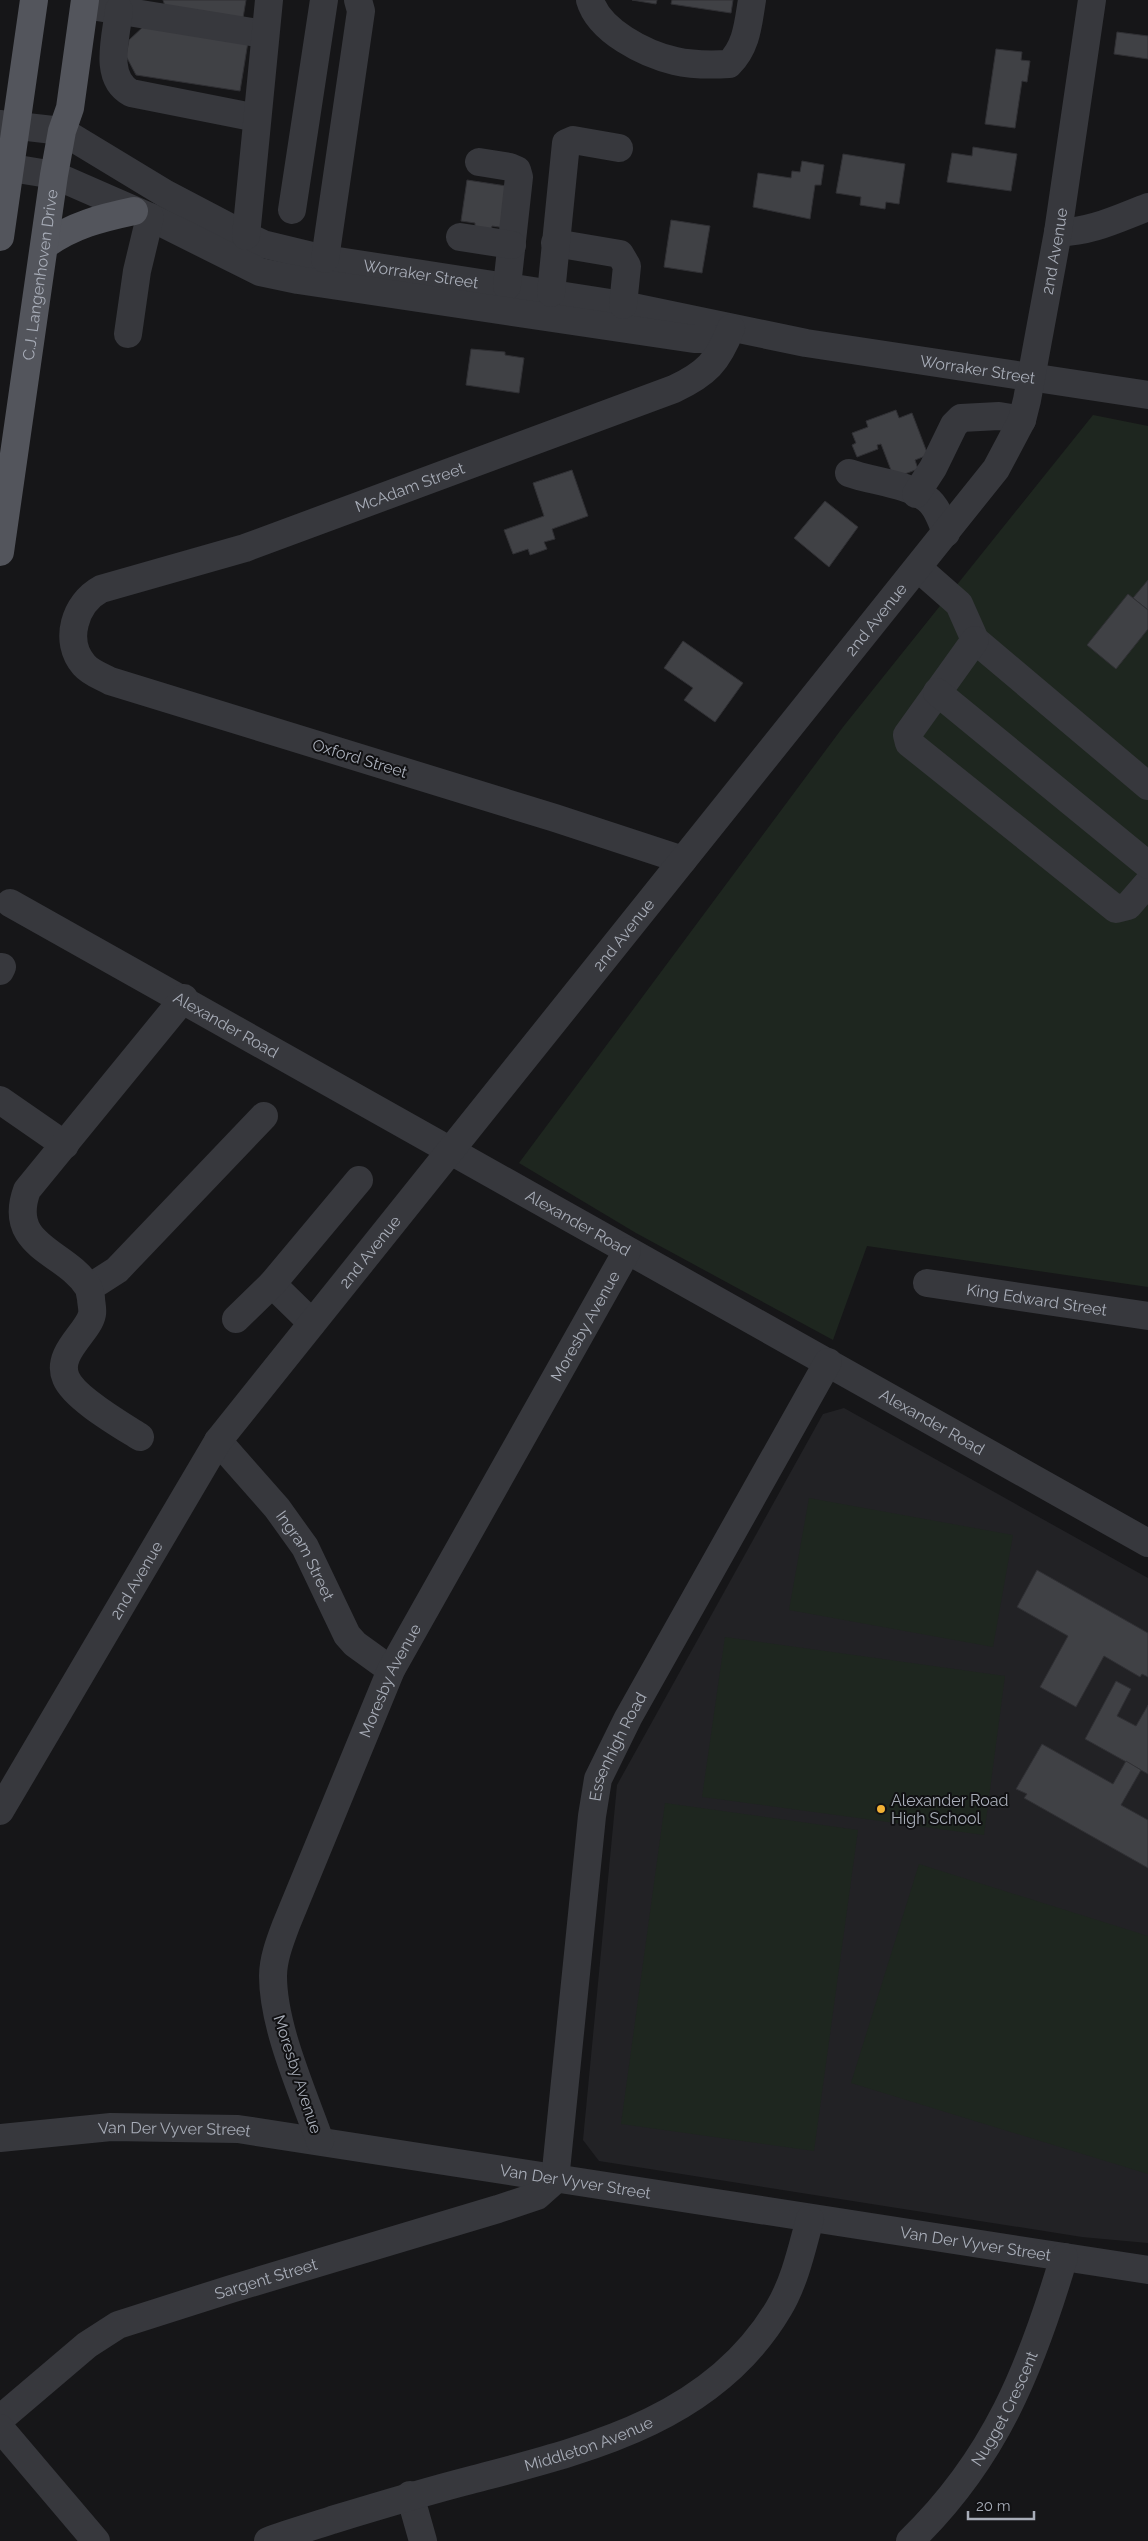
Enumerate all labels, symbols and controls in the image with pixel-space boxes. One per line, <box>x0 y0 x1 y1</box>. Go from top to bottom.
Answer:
street label: C.J. Langenhoven Drive <box>19 188 62 362</box>
street label: 2nd Avenue <box>1038 207 1071 296</box>
street label: Worraker Street <box>362 256 480 293</box>
street label: Worraker Street <box>919 351 1037 388</box>
street label: McAdam Street <box>353 458 468 516</box>
street label: 2nd Avenue <box>841 580 911 660</box>
street label: Oxford Street <box>310 735 410 782</box>
street label: 2nd Avenue <box>589 895 658 975</box>
street label: Alexander Road <box>170 988 282 1062</box>
street label: Alexander Road <box>522 1186 634 1260</box>
street label: 2nd Avenue <box>335 1212 405 1292</box>
street label: Moresby Avenue <box>547 1268 624 1385</box>
street label: King Edward Street <box>965 1280 1109 1320</box>
street label: Alexander Road <box>876 1385 988 1459</box>
street label: Ingram Street <box>272 1507 338 1604</box>
street label: 2nd Avenue <box>106 1538 167 1623</box>
street label: Moresby Avenue <box>355 1620 425 1740</box>
street label: Essenhigh Road <box>586 1689 651 1803</box>
place label: Alexander Road High School <box>891 1791 1008 1828</box>
marker: Alexander Road High School <box>875 1803 887 1815</box>
street label: Moresby Avenue <box>269 2013 326 2136</box>
street label: Van Der Vyver Street <box>97 2118 253 2141</box>
street label: Van Der Vyver Street <box>498 2161 653 2203</box>
street label: Van Der Vyver Street <box>899 2223 1053 2265</box>
street label: Sargent Street <box>212 2255 320 2304</box>
street label: Nugget Crescent <box>967 2348 1042 2470</box>
street label: Middleton Avenue <box>522 2413 656 2475</box>
scale bar <box>968 2488 1034 2520</box>
text: 20 m <box>976 2497 1011 2515</box>

